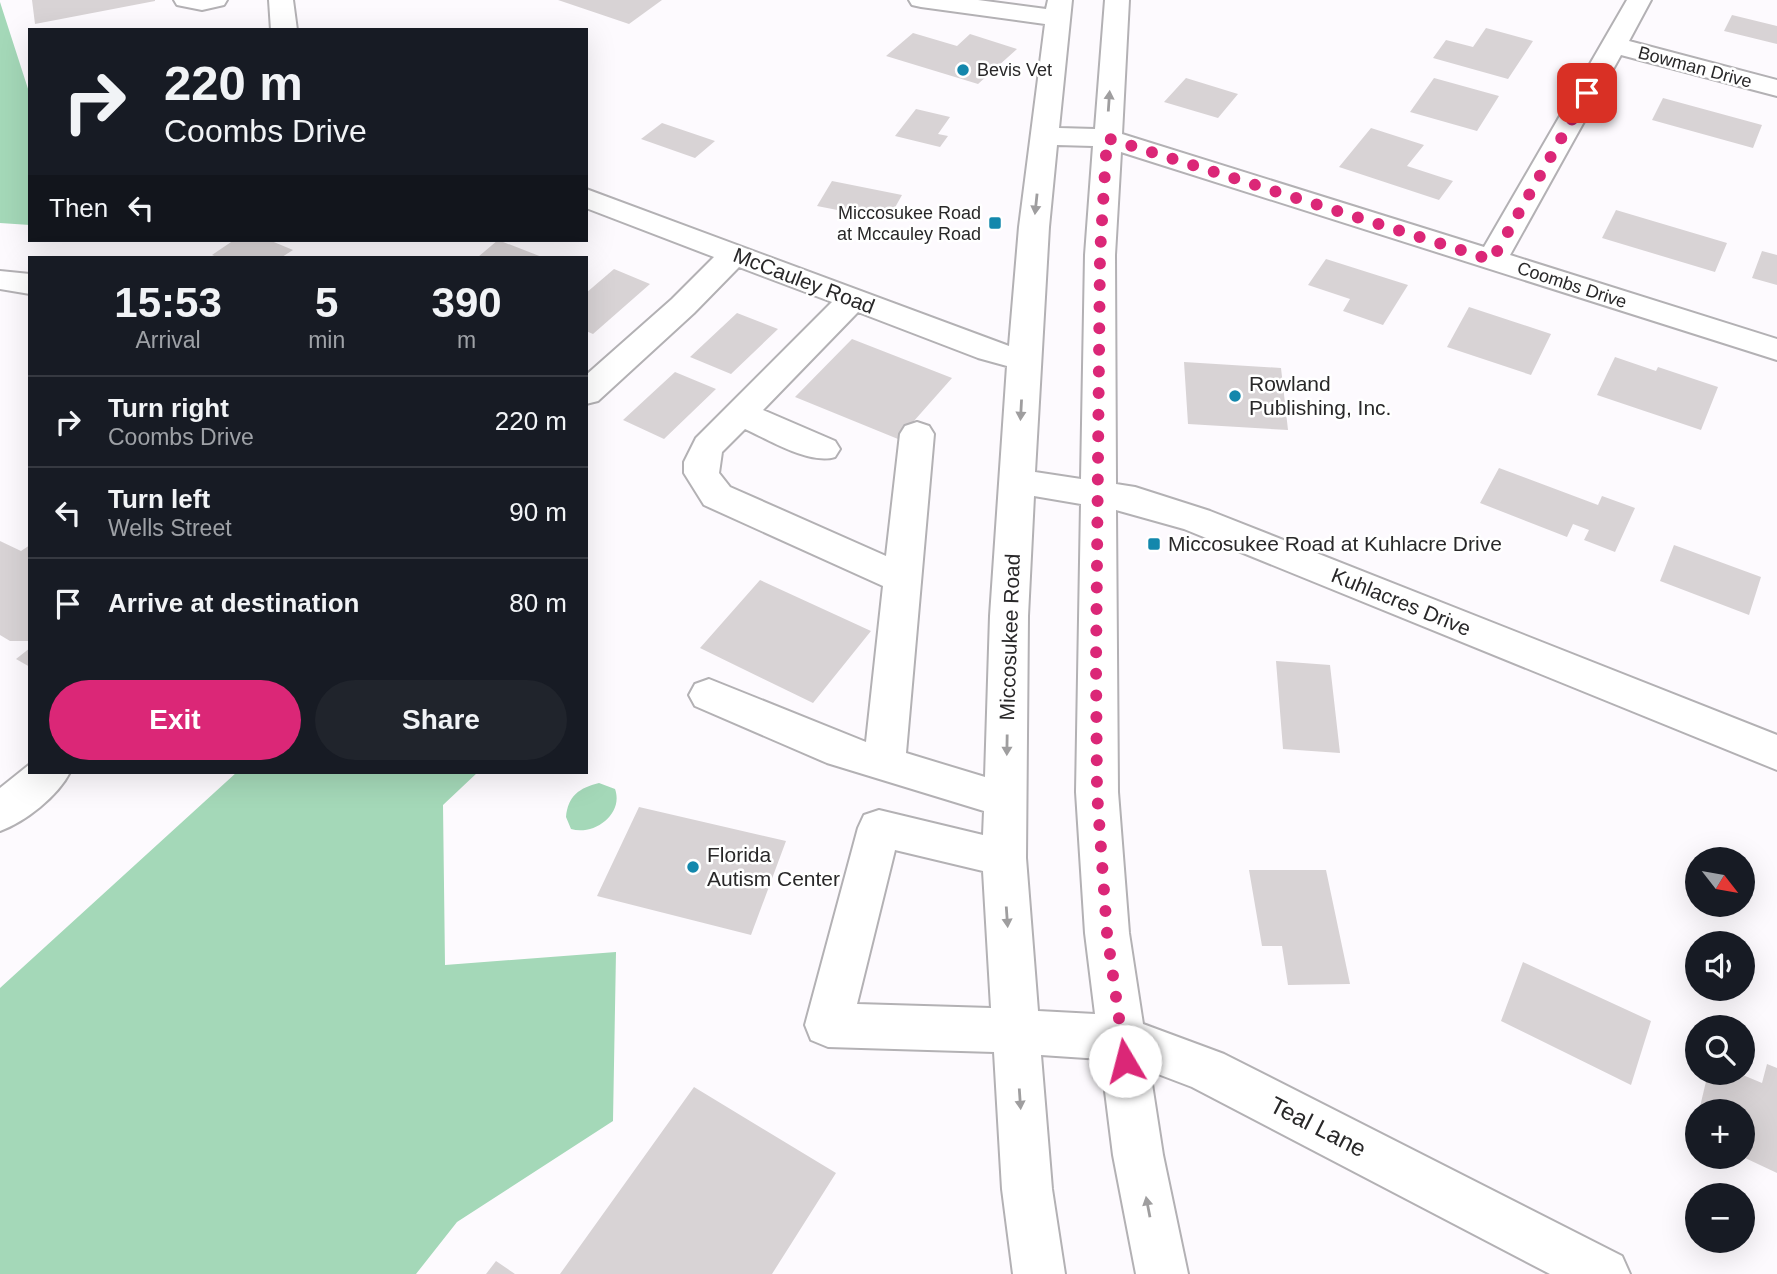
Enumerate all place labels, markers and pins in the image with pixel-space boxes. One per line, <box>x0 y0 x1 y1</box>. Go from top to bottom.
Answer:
place label: Bevis Vet <box>977 60 1052 80</box>
marker: Bevis Vet <box>955 62 971 78</box>
pin <box>1557 63 1617 123</box>
place label: Miccosukee Road at Mccauley Road <box>837 203 981 244</box>
marker: Miccosukee Road at Mccauley Road <box>987 215 1003 231</box>
place label: Rowland Publishing, Inc. <box>1249 372 1391 419</box>
marker: Rowland Publishing, Inc. <box>1227 388 1243 404</box>
place label: Miccosukee Road at Kuhlacre Drive <box>1168 532 1502 555</box>
marker: Miccosukee Road at Kuhlacre Drive <box>1146 536 1162 552</box>
place label: Florida Autism Center <box>707 843 840 890</box>
marker: Florida Autism Center <box>685 859 701 875</box>

